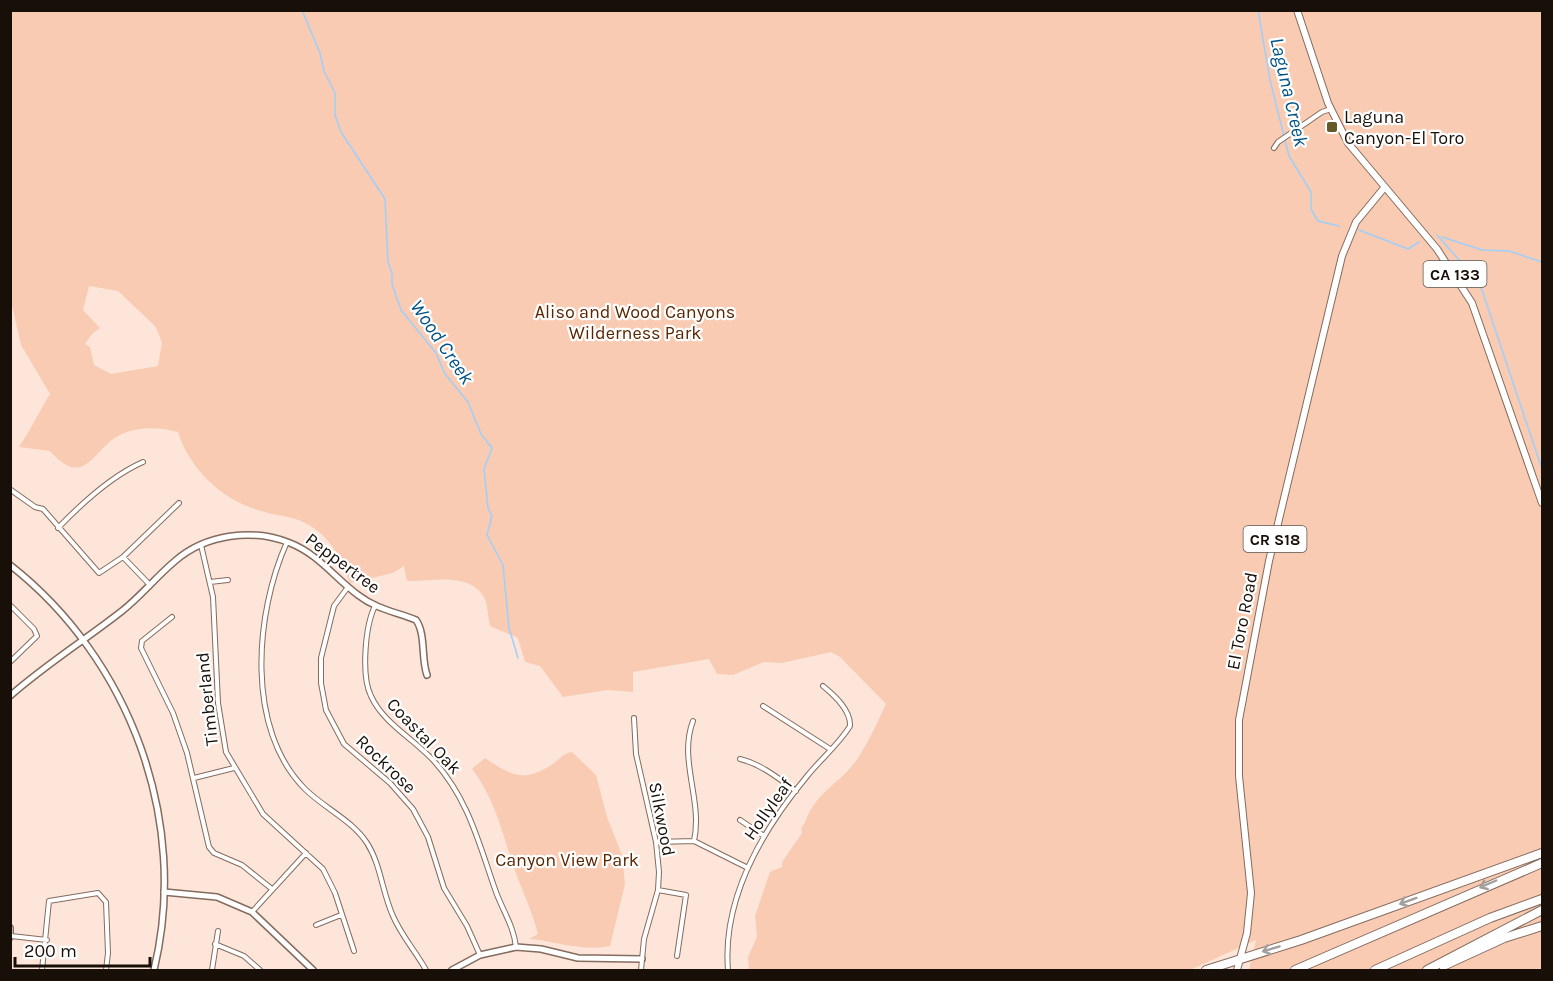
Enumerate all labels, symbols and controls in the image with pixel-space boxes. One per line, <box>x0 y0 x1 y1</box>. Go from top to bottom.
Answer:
water label: Laguna Creek <box>1265 35 1313 150</box>
place label: Laguna Canyon-El Toro <box>1344 106 1464 149</box>
marker: Laguna Canyon-El Toro <box>1325 120 1339 134</box>
road number: CA 133 <box>1424 261 1486 287</box>
water label: Wood Creek <box>405 295 479 389</box>
park label: Aliso and Wood Canyons Wilderness Park <box>535 301 735 344</box>
road number: CR S18 <box>1244 526 1306 552</box>
street label: Peppertree <box>301 528 385 598</box>
street label: El Toro Road <box>1222 570 1262 672</box>
street label: Timberland <box>191 651 223 747</box>
street label: Coastal Oak <box>382 693 466 779</box>
street label: Rockrose <box>351 730 421 798</box>
street label: Hollyleaf <box>739 773 798 844</box>
street label: Silkwood <box>644 780 680 858</box>
park label: Canyon View Park <box>495 849 639 871</box>
one-way arrow <box>1480 879 1498 891</box>
one-way arrow <box>1400 896 1418 907</box>
scale bar <box>15 930 150 968</box>
text: 200 m <box>24 940 77 962</box>
one-way arrow <box>1262 944 1281 955</box>

